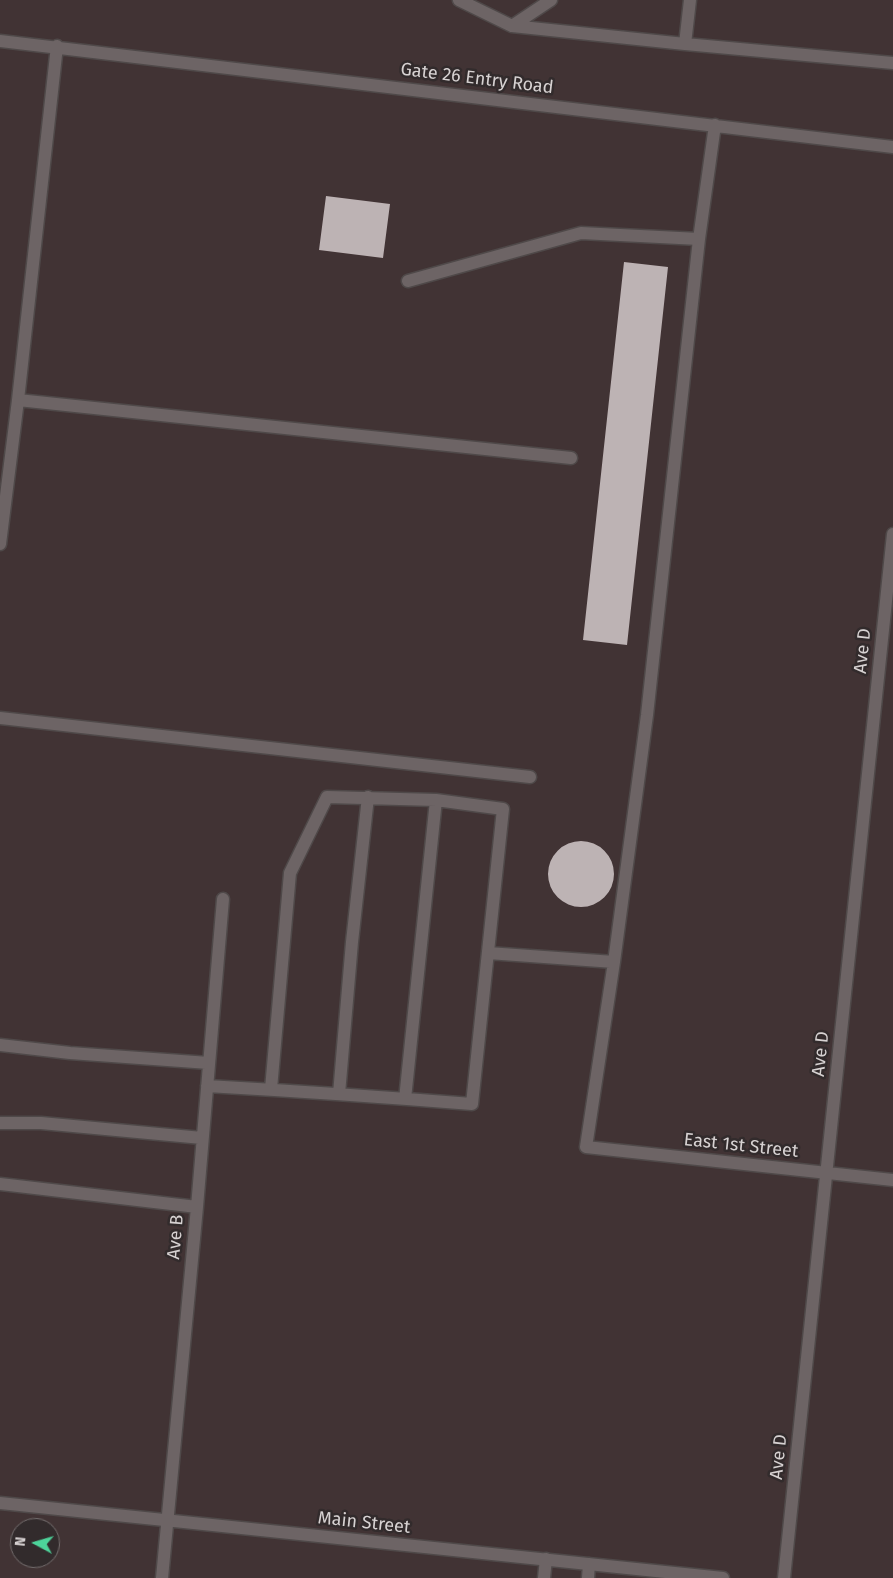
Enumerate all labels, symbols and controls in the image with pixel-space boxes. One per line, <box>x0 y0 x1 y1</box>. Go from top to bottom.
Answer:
street label: Gate 26 Entry Road <box>399 59 555 99</box>
street label: Ave D <box>850 627 876 675</box>
street label: Ave D <box>808 1030 834 1078</box>
street label: East 1st Street <box>683 1129 799 1163</box>
street label: Ave B <box>163 1214 189 1260</box>
street label: Ave D <box>766 1433 792 1481</box>
street label: Main Street <box>317 1507 411 1539</box>
north arrow <box>10 1518 60 1568</box>
text: N <box>12 1536 30 1547</box>

